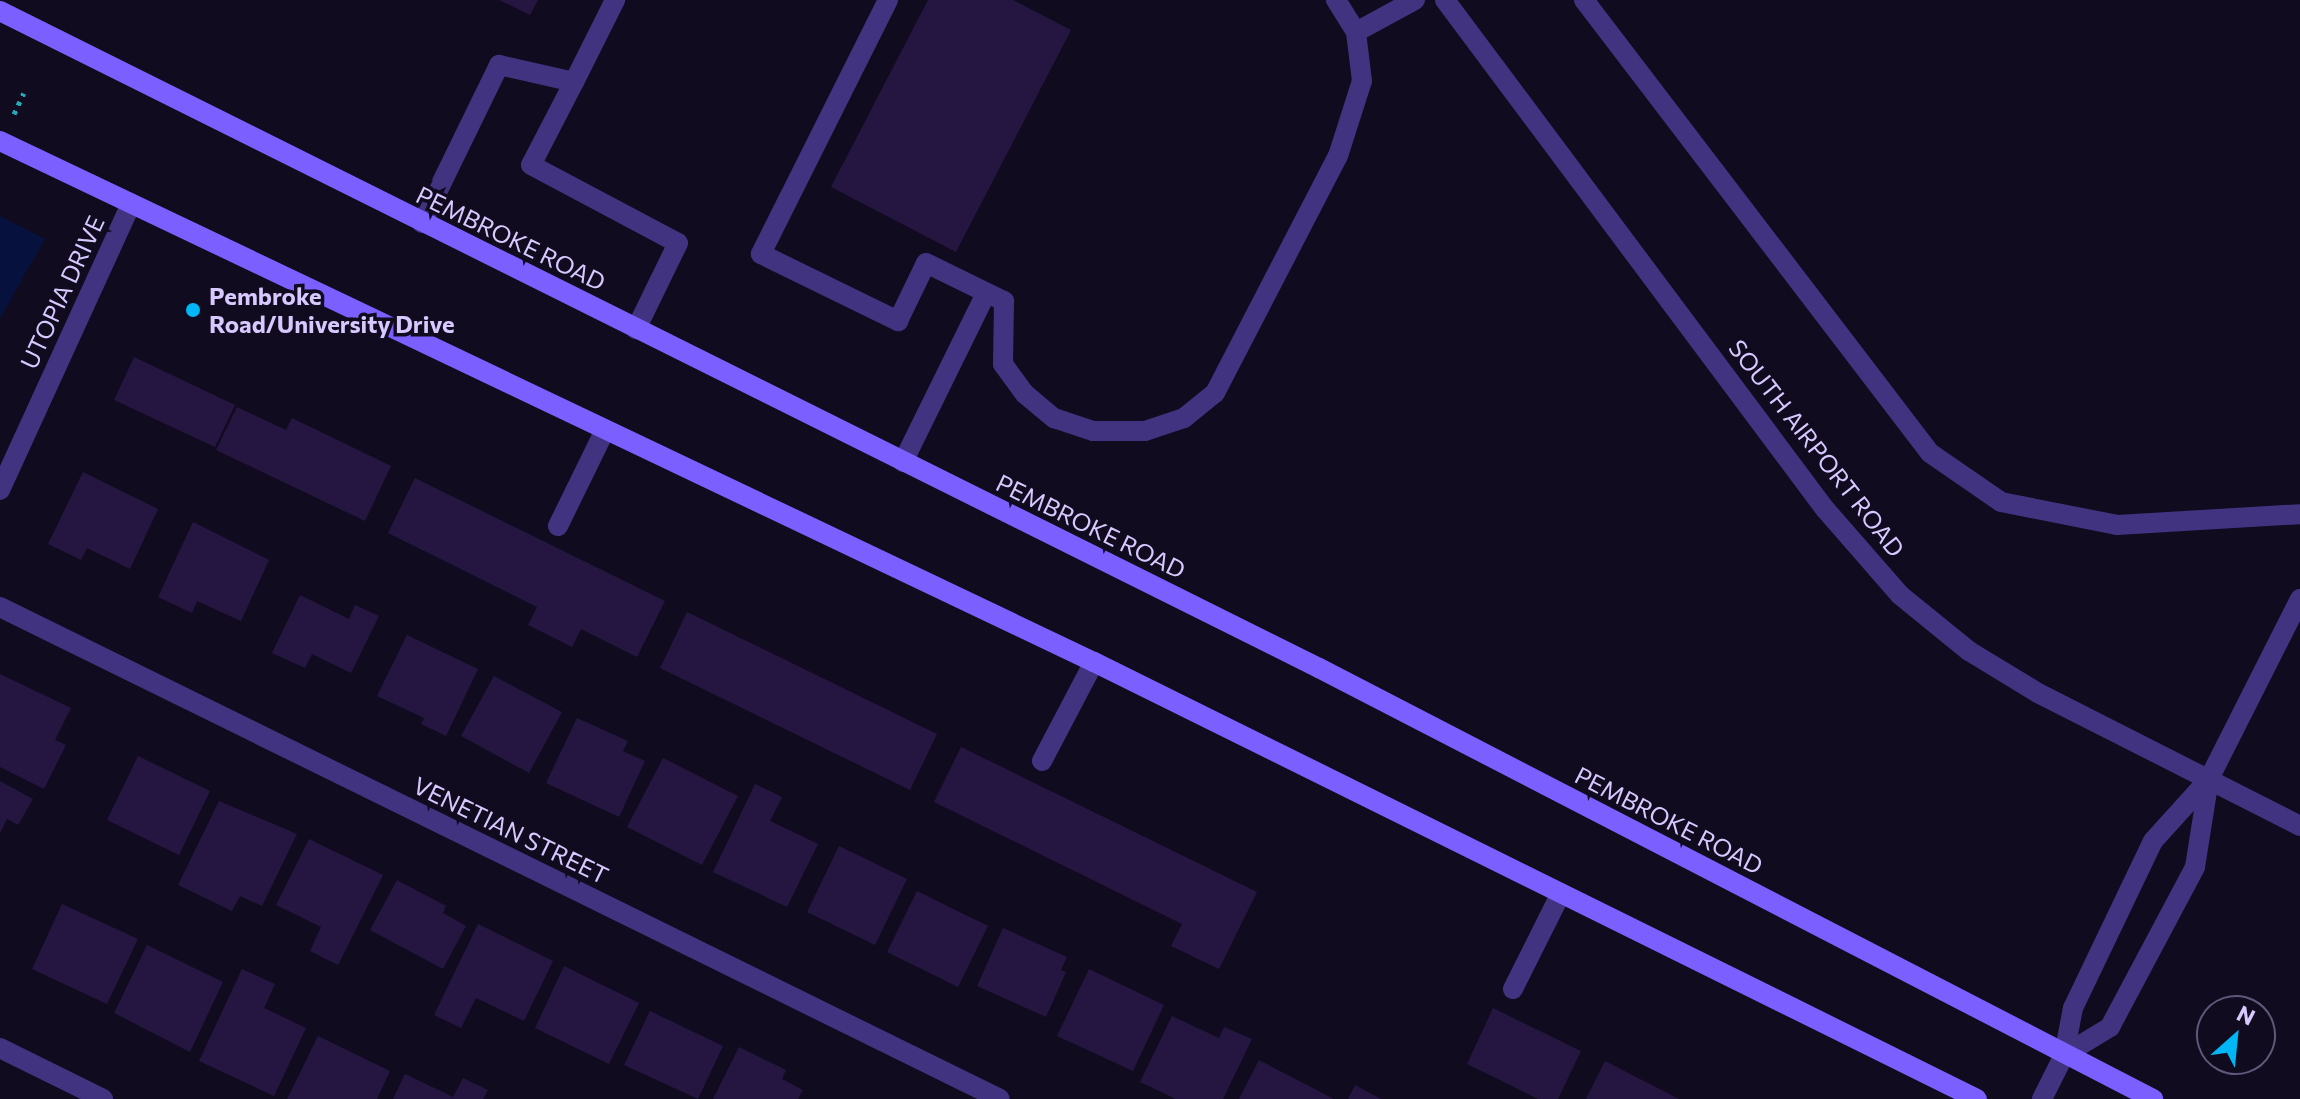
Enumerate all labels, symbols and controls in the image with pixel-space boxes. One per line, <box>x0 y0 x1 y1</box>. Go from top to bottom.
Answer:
street label: PEMBROKE ROAD <box>412 180 610 296</box>
street label: UTOPIA DRIVE <box>14 211 110 373</box>
place label: Pembroke Road/University Drive <box>209 282 455 338</box>
marker: Pembroke Road/University Drive <box>184 301 202 319</box>
street label: SOUTH AIRPORT ROAD <box>1723 334 1911 562</box>
street label: PEMBROKE ROAD <box>992 468 1190 584</box>
street label: PEMBROKE ROAD <box>1570 760 1768 880</box>
street label: VENETIAN STREET <box>409 770 613 890</box>
north arrow <box>2196 995 2276 1075</box>
text: N <box>2233 999 2260 1031</box>

